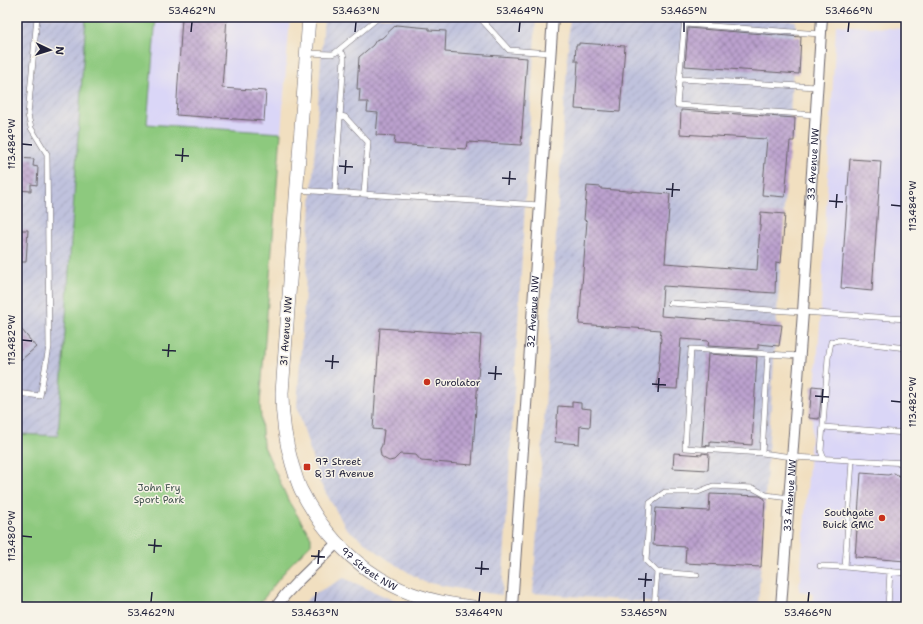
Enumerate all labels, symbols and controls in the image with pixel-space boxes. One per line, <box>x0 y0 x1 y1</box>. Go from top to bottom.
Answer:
text: 53.462°N <box>168 4 216 17</box>
text: 53.463°N <box>332 4 380 17</box>
text: 53.464°N <box>496 4 544 17</box>
text: 53.465°N <box>661 4 707 17</box>
text: 53.466°N <box>825 4 873 17</box>
north arrow <box>30 30 70 70</box>
text: N <box>52 46 67 56</box>
text: 113.484°W <box>5 118 18 170</box>
street label: 33 Avenue NW <box>804 127 821 201</box>
text: 113.484°W <box>906 180 919 232</box>
street label: 32 Avenue NW <box>524 275 542 348</box>
street label: 31 Avenue NW <box>277 295 295 366</box>
text: 113.482°W <box>5 314 18 365</box>
place label: Purolator <box>435 376 481 389</box>
text: 113.482°W <box>906 376 919 427</box>
marker: Purolator <box>422 377 432 387</box>
place label: 97 Street & 31 Avenue <box>315 455 374 480</box>
street label: 33 Avenue NW <box>780 458 799 532</box>
marker: 97 Street & 31 Avenue <box>302 462 312 472</box>
park label: John Fry Sport Park <box>134 481 185 506</box>
place label: Southgate Buick GMC <box>823 506 874 531</box>
text: 113.480°W <box>5 510 18 562</box>
marker: Southgate Buick GMC <box>877 513 887 523</box>
street label: 97 Street NW <box>338 544 400 593</box>
text: 53.462°N <box>127 606 175 619</box>
text: 53.463°N <box>291 606 339 619</box>
text: 53.464°N <box>455 606 503 619</box>
text: 53.465°N <box>621 606 667 619</box>
text: 53.466°N <box>784 606 832 619</box>

